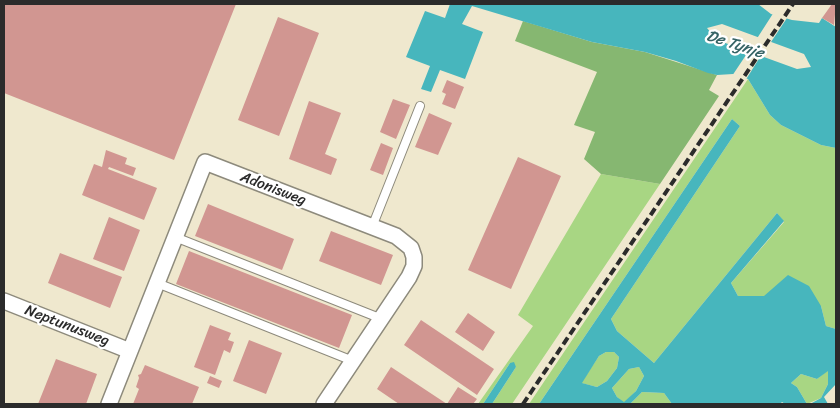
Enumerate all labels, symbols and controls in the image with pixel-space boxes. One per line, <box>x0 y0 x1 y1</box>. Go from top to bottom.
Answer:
water label: De Tynje <box>704 27 766 63</box>
street label: Adonisweg <box>238 168 308 210</box>
street label: Neptunusweg <box>22 302 112 350</box>

